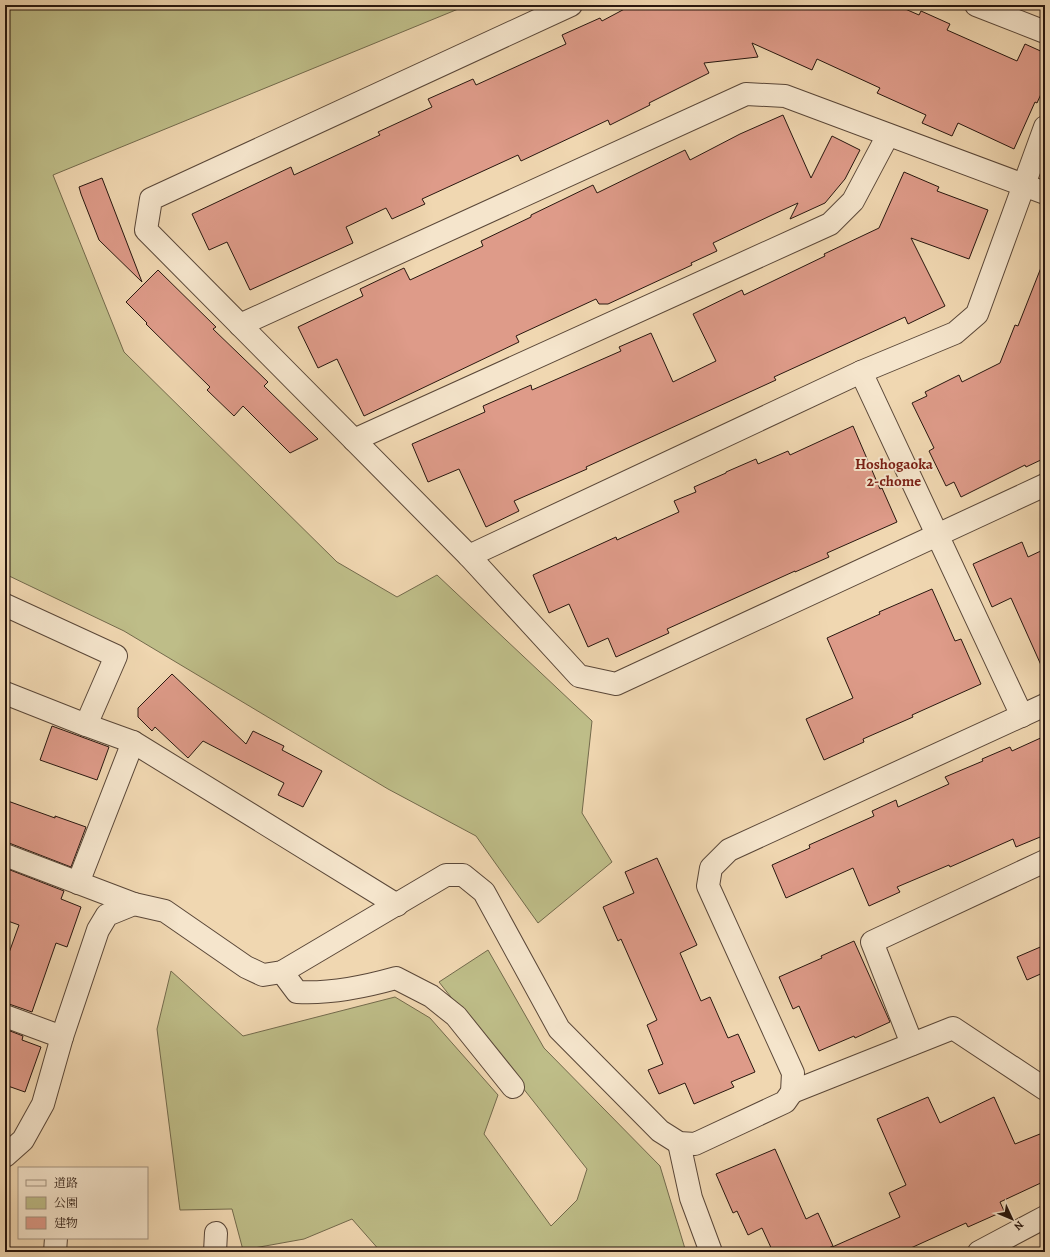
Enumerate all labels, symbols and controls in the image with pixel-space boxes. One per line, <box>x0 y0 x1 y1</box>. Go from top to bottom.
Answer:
district label: Hoshogaoka 2-chome <box>855 454 934 491</box>
legend <box>18 1167 148 1239</box>
text: 道路 <box>54 1175 78 1191</box>
text: 公園 <box>54 1195 78 1211</box>
north arrow <box>992 1199 1032 1239</box>
text: 建物 <box>54 1215 78 1231</box>
text: N <box>1011 1218 1027 1234</box>

